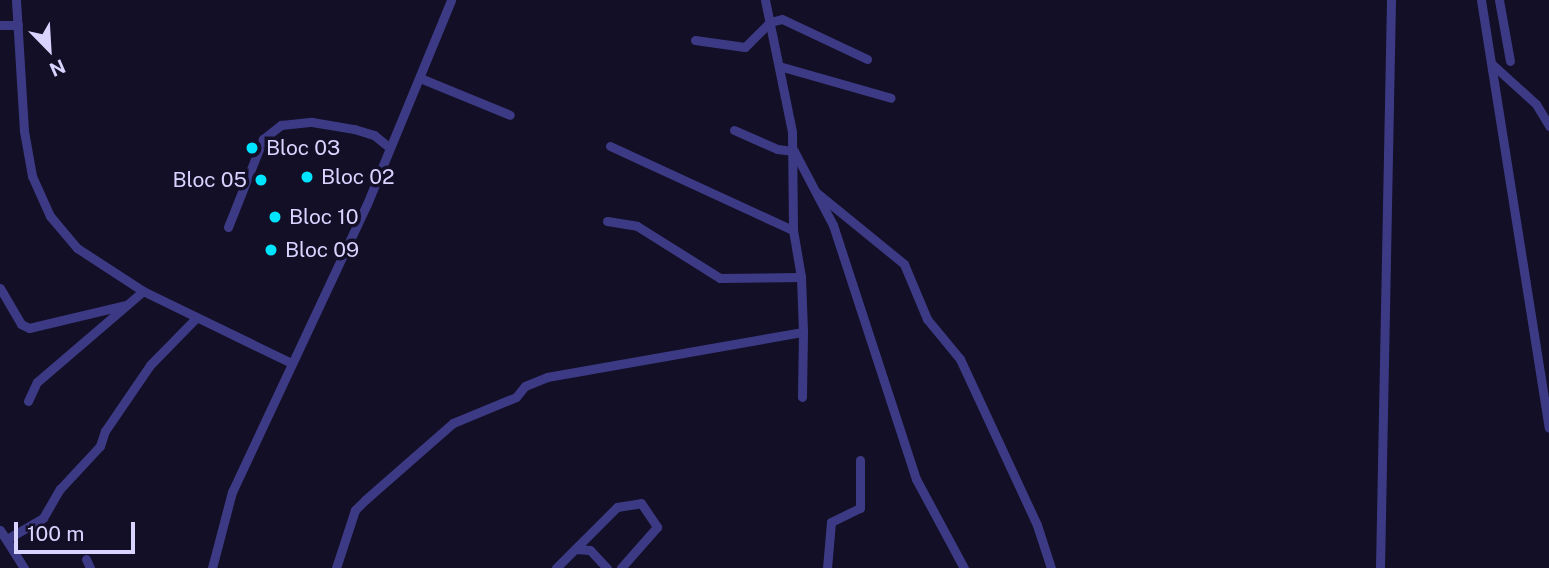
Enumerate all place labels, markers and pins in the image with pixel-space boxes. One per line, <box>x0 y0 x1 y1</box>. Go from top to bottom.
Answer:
place label: Bloc 03 <box>266 135 340 161</box>
marker: Bloc 03 <box>244 140 260 156</box>
place label: Bloc 02 <box>321 164 395 190</box>
place label: Bloc 05 <box>172 167 247 193</box>
marker: Bloc 02 <box>299 169 315 185</box>
marker: Bloc 05 <box>253 172 269 188</box>
place label: Bloc 10 <box>289 204 359 230</box>
marker: Bloc 10 <box>267 209 283 225</box>
place label: Bloc 09 <box>285 237 359 263</box>
marker: Bloc 09 <box>263 242 279 258</box>

